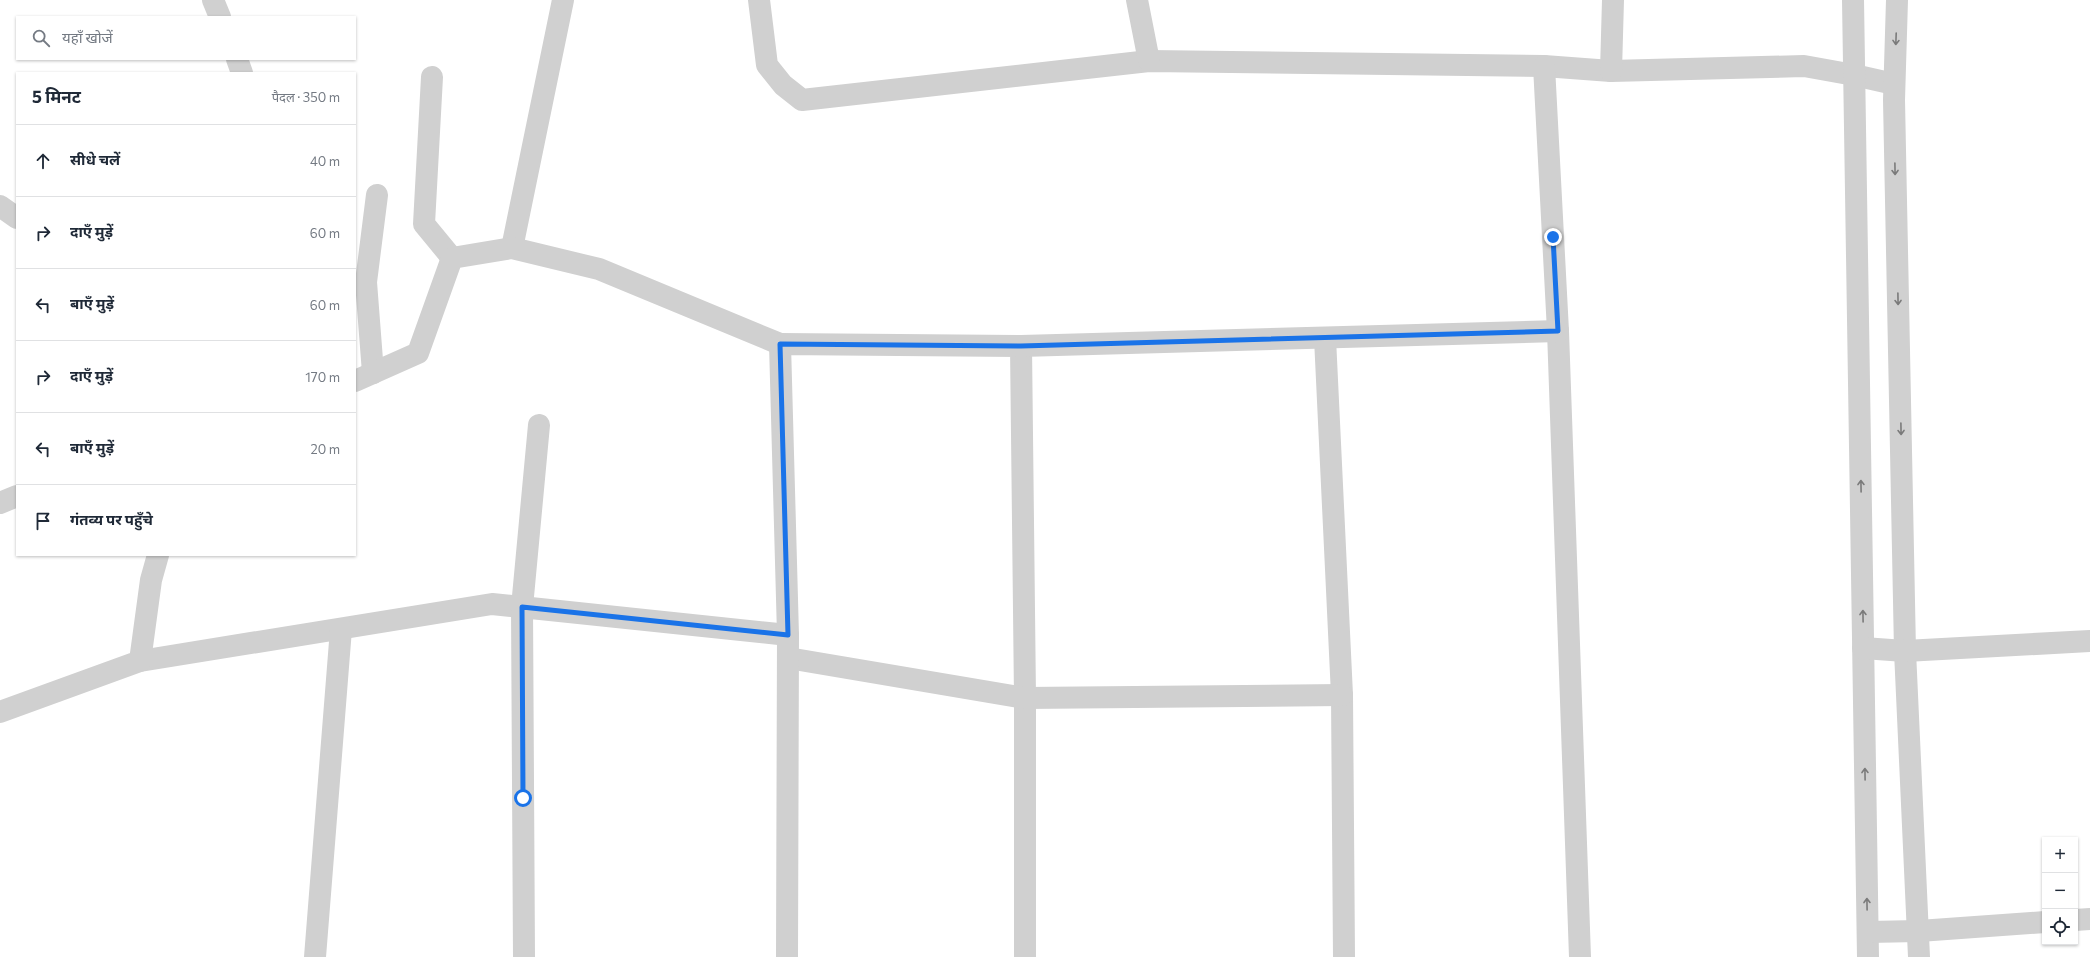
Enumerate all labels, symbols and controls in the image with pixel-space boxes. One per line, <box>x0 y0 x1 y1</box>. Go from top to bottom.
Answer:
search box <box>16 16 356 60</box>
icon: search <box>30 27 52 49</box>
text: यहाँ खोजें <box>62 28 113 46</box>
one-way arrow <box>1892 32 1900 45</box>
text: 5 मिनट <box>32 86 81 107</box>
text: पैदल · 350 m <box>272 89 340 105</box>
icon: ahead <box>32 150 54 172</box>
text: सीधे चलें <box>70 150 120 168</box>
text: 40 m <box>310 153 340 169</box>
one-way arrow <box>1892 162 1899 175</box>
icon: right <box>32 222 54 244</box>
text: दाएँ मुड़ें <box>70 222 113 240</box>
text: 60 m <box>310 225 340 241</box>
route end <box>1544 228 1562 246</box>
one-way arrow <box>1894 292 1902 305</box>
icon: left <box>32 294 54 316</box>
text: बाएँ मुड़ें <box>70 294 114 312</box>
text: 60 m <box>310 297 340 313</box>
icon: right <box>32 366 54 388</box>
text: दाएँ मुड़ें <box>70 366 113 384</box>
text: 170 m <box>305 369 340 385</box>
one-way arrow <box>1897 422 1905 435</box>
icon: left <box>32 438 54 460</box>
text: बाएँ मुड़ें <box>70 438 114 456</box>
text: 20 m <box>311 441 340 457</box>
one-way arrow <box>1857 480 1864 493</box>
icon: arrive <box>32 510 54 532</box>
text: गंतव्य पर पहुँचे <box>70 510 153 528</box>
one-way arrow <box>1859 610 1867 623</box>
one-way arrow <box>1861 768 1869 781</box>
route start <box>514 789 532 807</box>
map controls <box>2042 837 2078 945</box>
button: + <box>2042 837 2078 873</box>
button: − <box>2042 873 2078 909</box>
one-way arrow <box>1863 898 1871 911</box>
button: locate <box>2042 909 2078 945</box>

